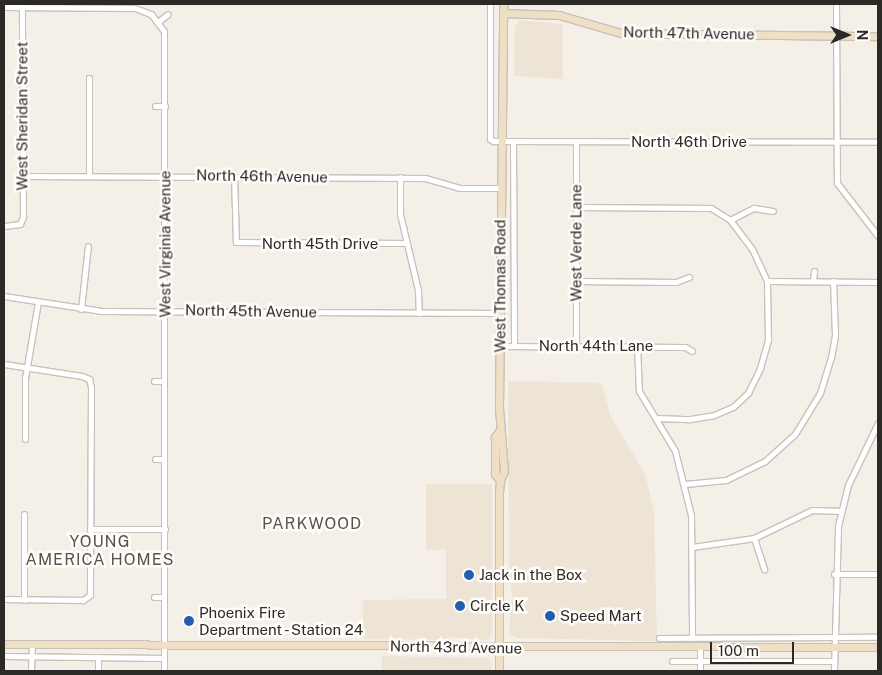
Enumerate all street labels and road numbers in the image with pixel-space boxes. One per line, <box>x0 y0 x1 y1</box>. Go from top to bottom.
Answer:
street label: North 47th Avenue <box>623 23 755 43</box>
street label: West Sheridan Street <box>13 41 31 191</box>
street label: North 46th Drive <box>631 133 747 151</box>
street label: North 46th Avenue <box>196 166 328 186</box>
street label: West Virginia Avenue <box>156 170 174 318</box>
street label: West Verde Lane <box>567 184 585 302</box>
street label: West Thomas Road <box>491 220 509 352</box>
street label: North 45th Drive <box>262 235 378 253</box>
street label: North 45th Avenue <box>185 301 317 321</box>
street label: North 44th Lane <box>539 337 653 355</box>
street label: North 43rd Avenue <box>390 637 522 657</box>

